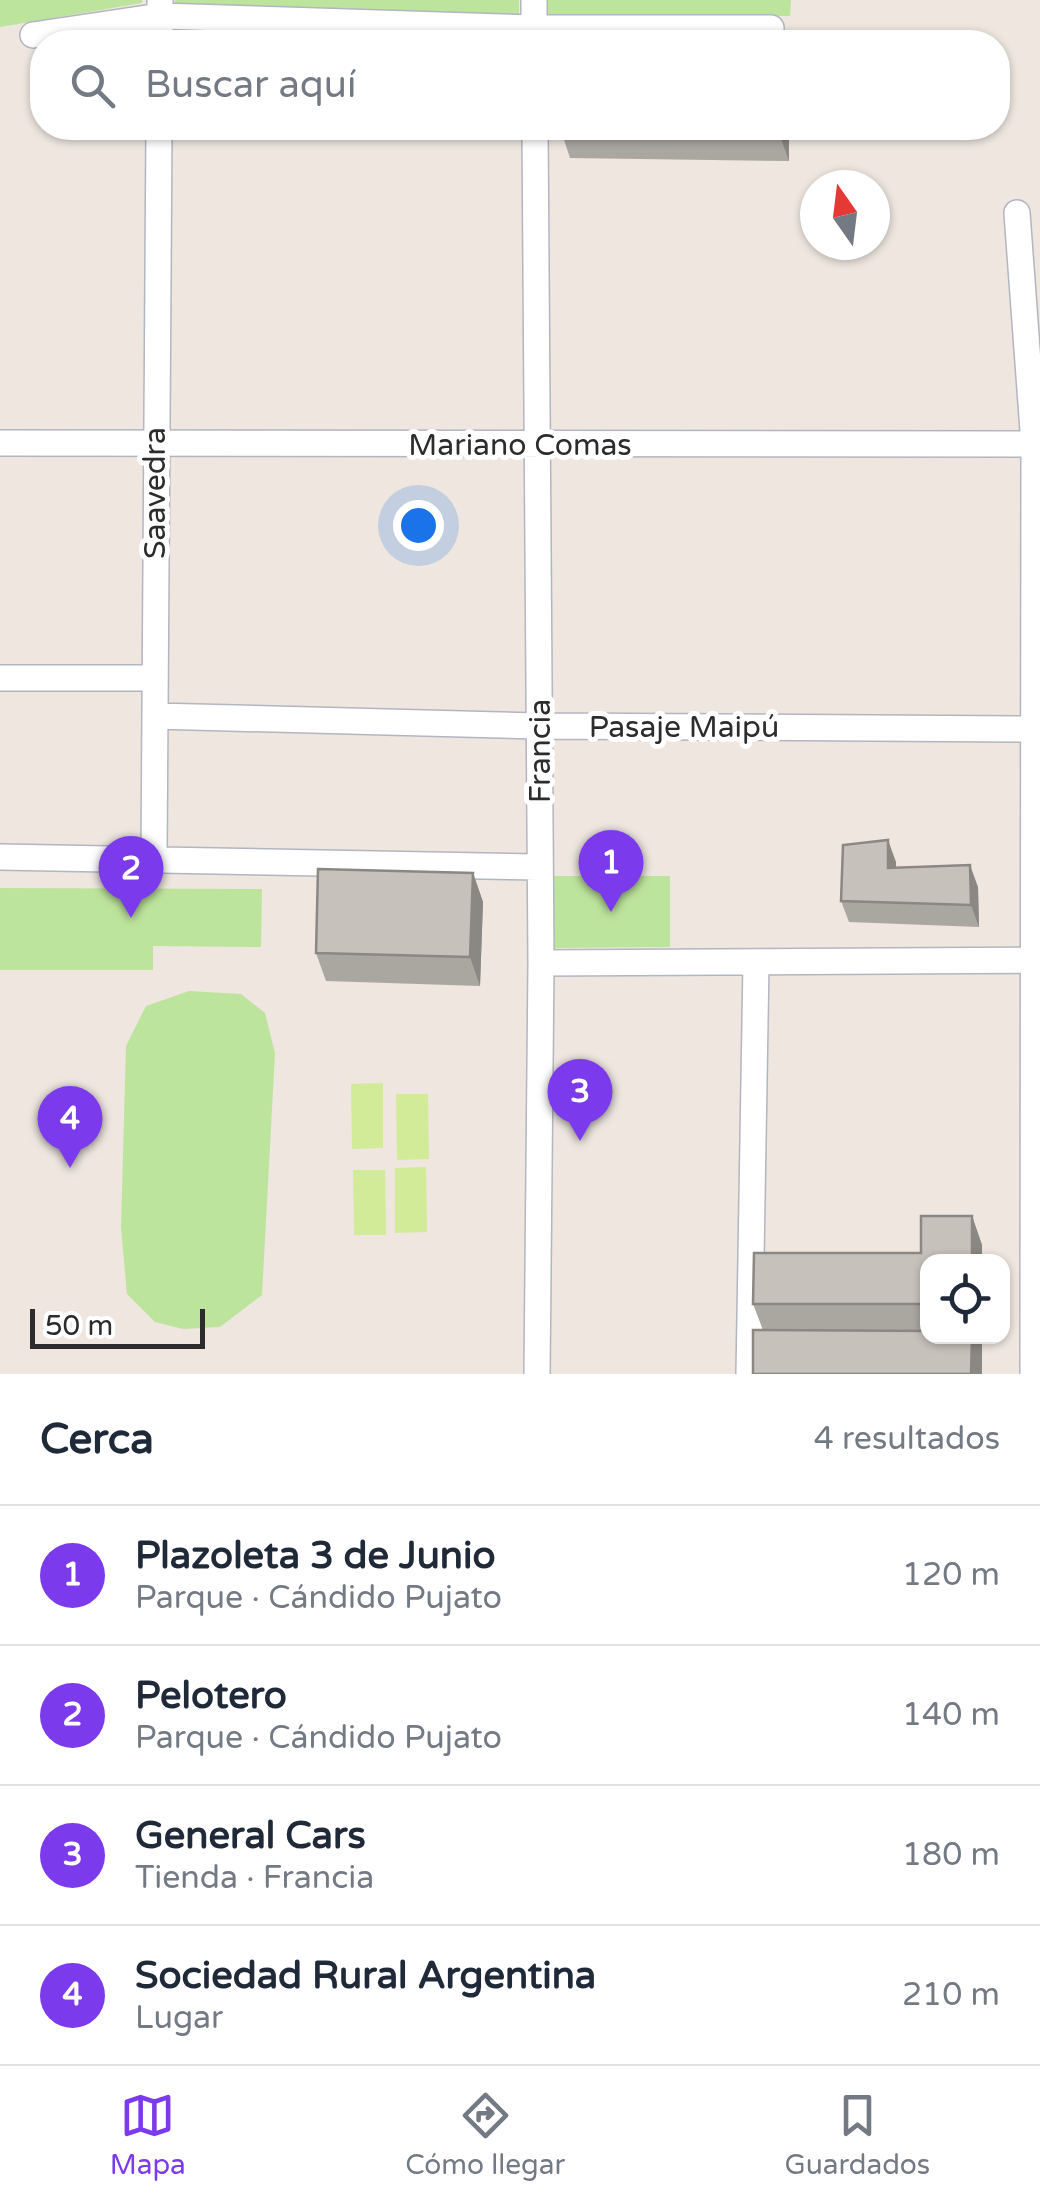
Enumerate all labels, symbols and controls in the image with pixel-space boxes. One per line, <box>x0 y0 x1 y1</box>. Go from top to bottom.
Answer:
search box <box>30 30 1010 140</box>
icon: search <box>65 58 120 113</box>
text: Buscar aquí <box>145 62 356 108</box>
north arrow <box>800 170 890 260</box>
street label: Saavedra <box>137 427 174 559</box>
street label: Mariano Comas <box>408 427 632 464</box>
your location <box>393 500 444 551</box>
street label: Francia <box>522 699 559 803</box>
street label: Pasaje Maipú <box>589 709 779 746</box>
pin: 1 <box>578 830 644 912</box>
pin: 2 <box>98 836 164 918</box>
pin: 3 <box>548 1058 612 1141</box>
pin: 4 <box>38 1086 102 1168</box>
map controls <box>920 1254 1010 1344</box>
button: locate <box>920 1254 1010 1344</box>
scale bar <box>30 1304 205 1348</box>
text: 50 m <box>45 1309 113 1343</box>
text: Cerca <box>40 1414 154 1465</box>
text: 4 resultados <box>814 1420 1000 1458</box>
text: Plazoleta 3 de Junio <box>135 1533 496 1579</box>
text: 1 <box>62 1556 83 1594</box>
text: 120 m <box>902 1556 1000 1594</box>
text: Parque · Cándido Pujato <box>135 1579 502 1617</box>
text: Pelotero <box>135 1673 287 1719</box>
text: 2 <box>62 1696 83 1734</box>
text: 140 m <box>902 1696 1000 1734</box>
text: Parque · Cándido Pujato <box>135 1719 502 1757</box>
text: General Cars <box>135 1813 366 1859</box>
text: 3 <box>62 1836 83 1874</box>
text: 180 m <box>902 1836 1000 1874</box>
text: Tienda · Francia <box>135 1859 374 1897</box>
text: Sociedad Rural Argentina <box>135 1953 596 1999</box>
text: 4 <box>62 1976 83 2014</box>
text: 210 m <box>902 1976 1000 2014</box>
text: Lugar <box>135 1999 223 2037</box>
tab: Mapa <box>110 2088 186 2182</box>
tab: Cómo llegar <box>405 2088 565 2182</box>
tab: Guardados <box>784 2088 930 2182</box>

